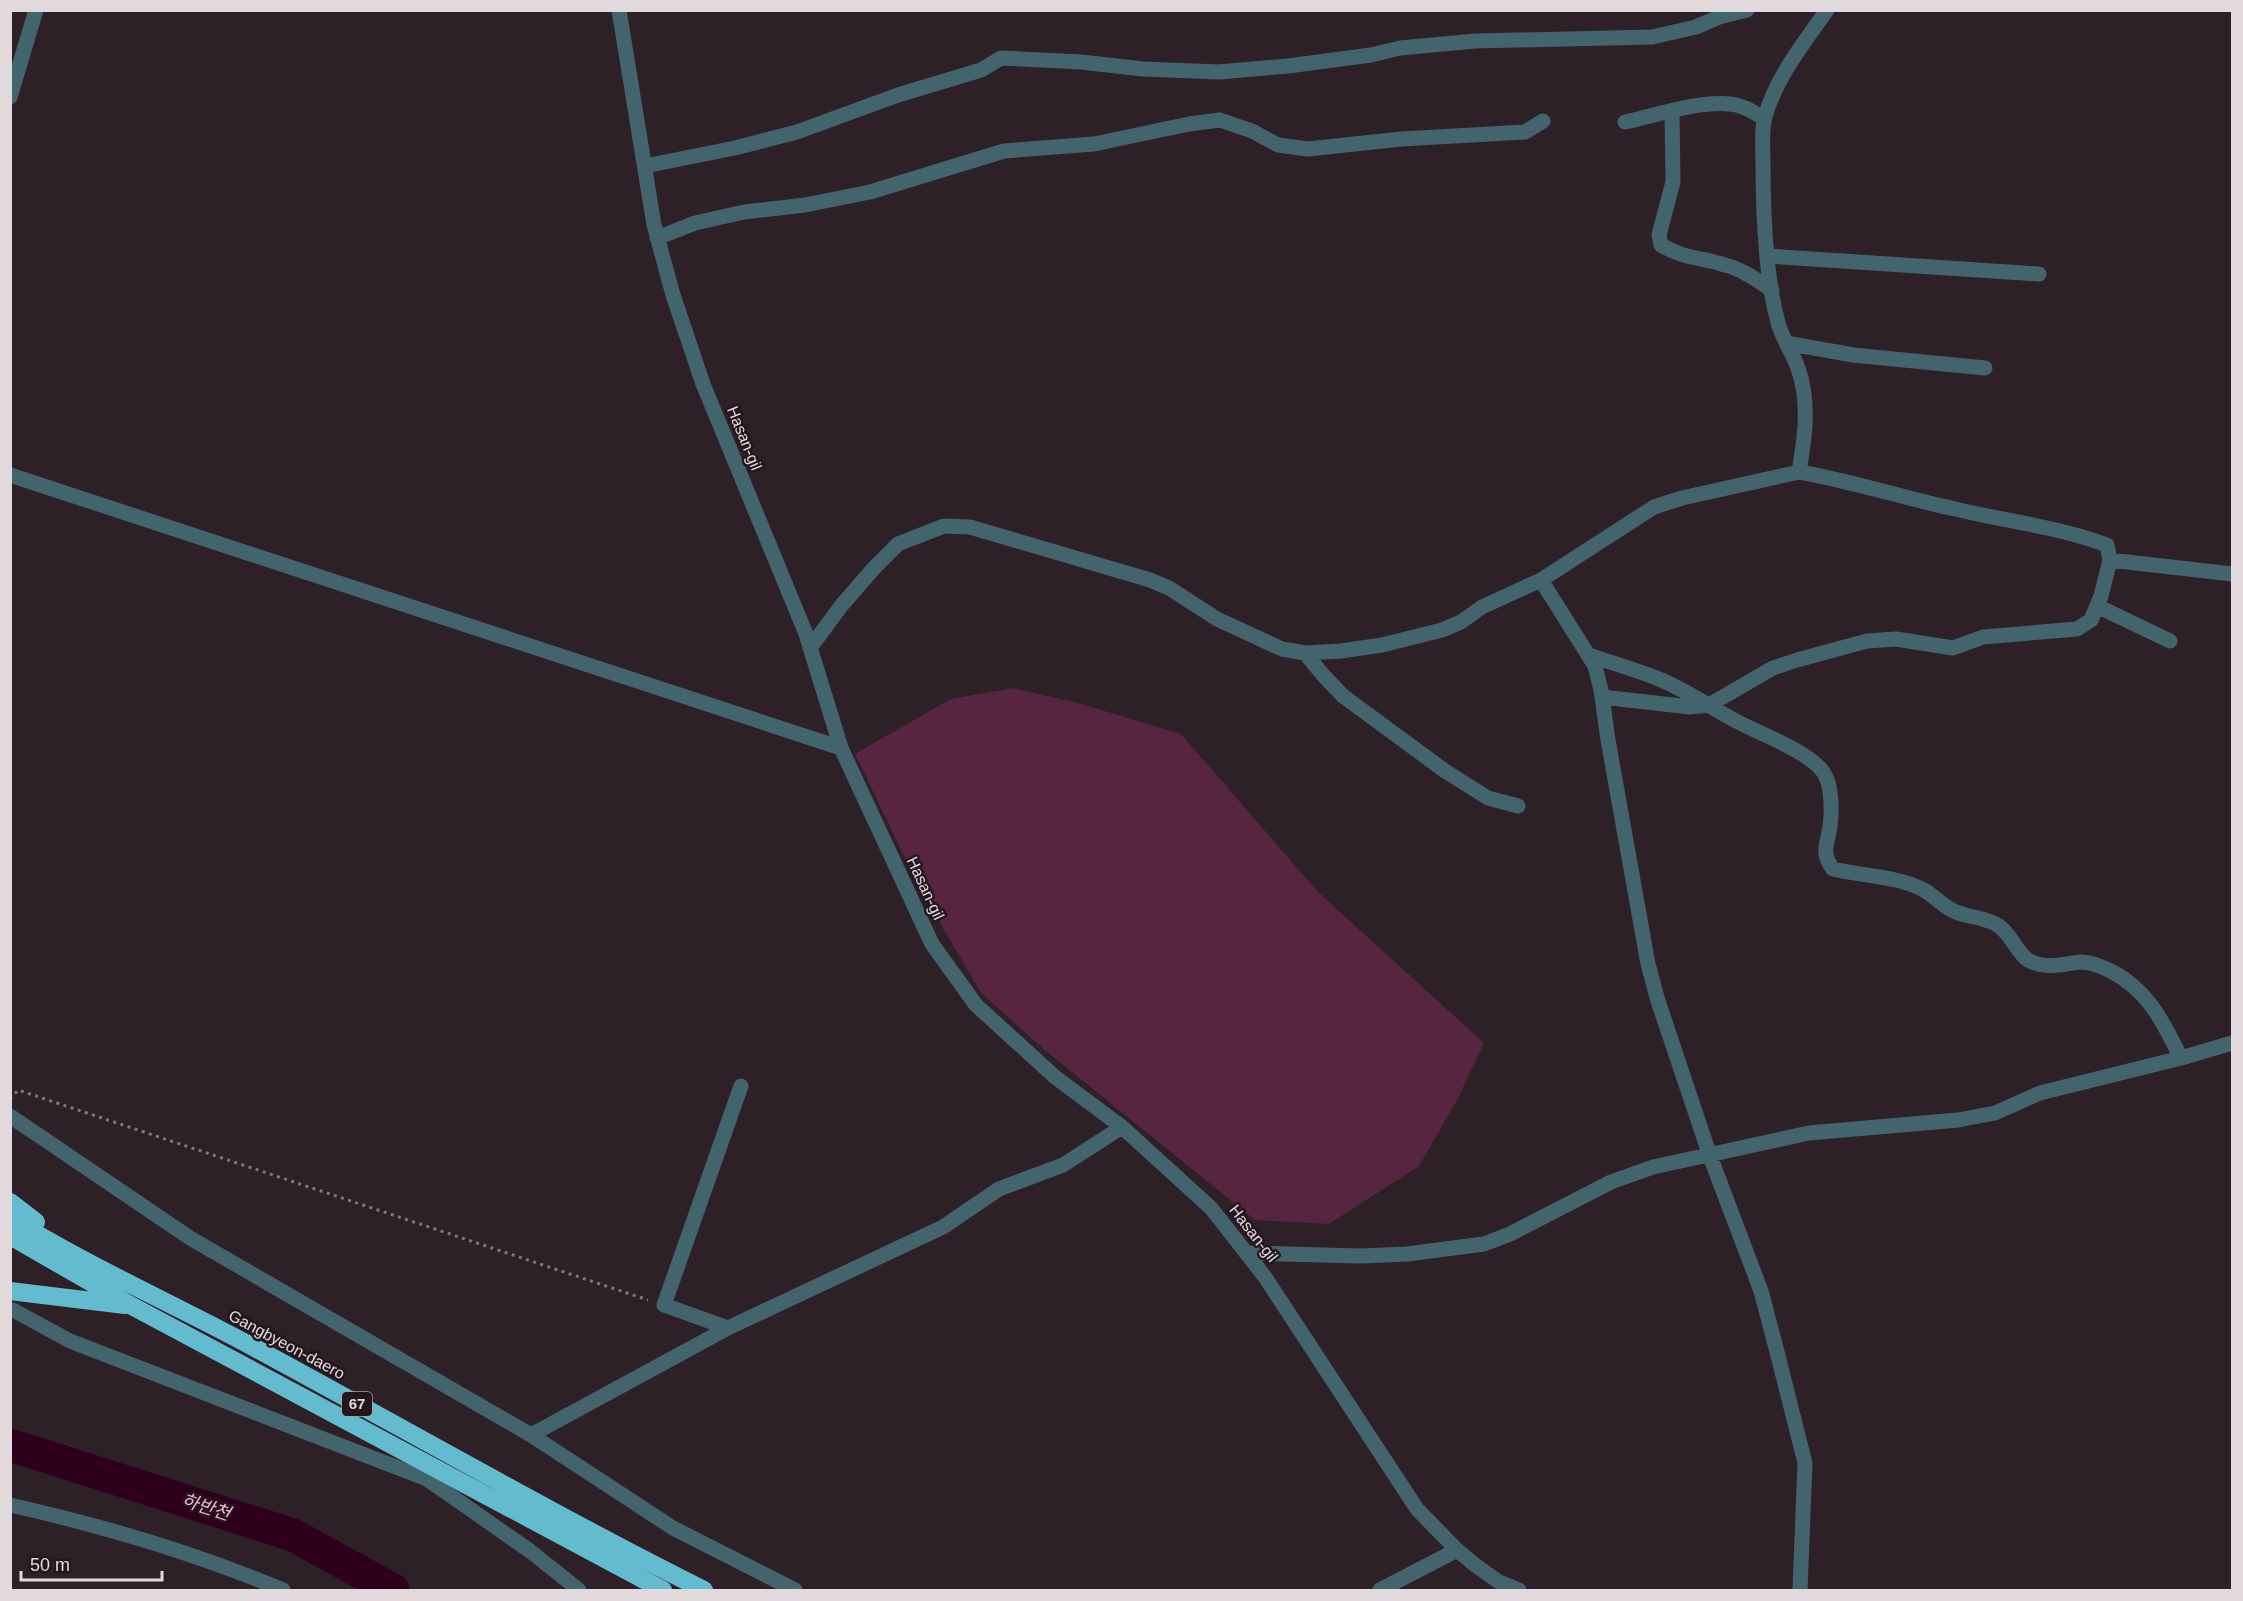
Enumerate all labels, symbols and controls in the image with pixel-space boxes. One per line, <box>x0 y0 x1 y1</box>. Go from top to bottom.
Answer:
street label: Hasan-gil <box>724 404 765 473</box>
street label: Hasan-gil <box>904 854 948 922</box>
street label: Hasan-gil <box>1226 1201 1281 1265</box>
street label: Gangbyeon-daero <box>226 1307 348 1382</box>
road number: 67 <box>342 1392 372 1416</box>
water label: 하반천 <box>179 1490 235 1525</box>
scale bar <box>21 1544 162 1582</box>
text: 50 m <box>30 1555 70 1575</box>

